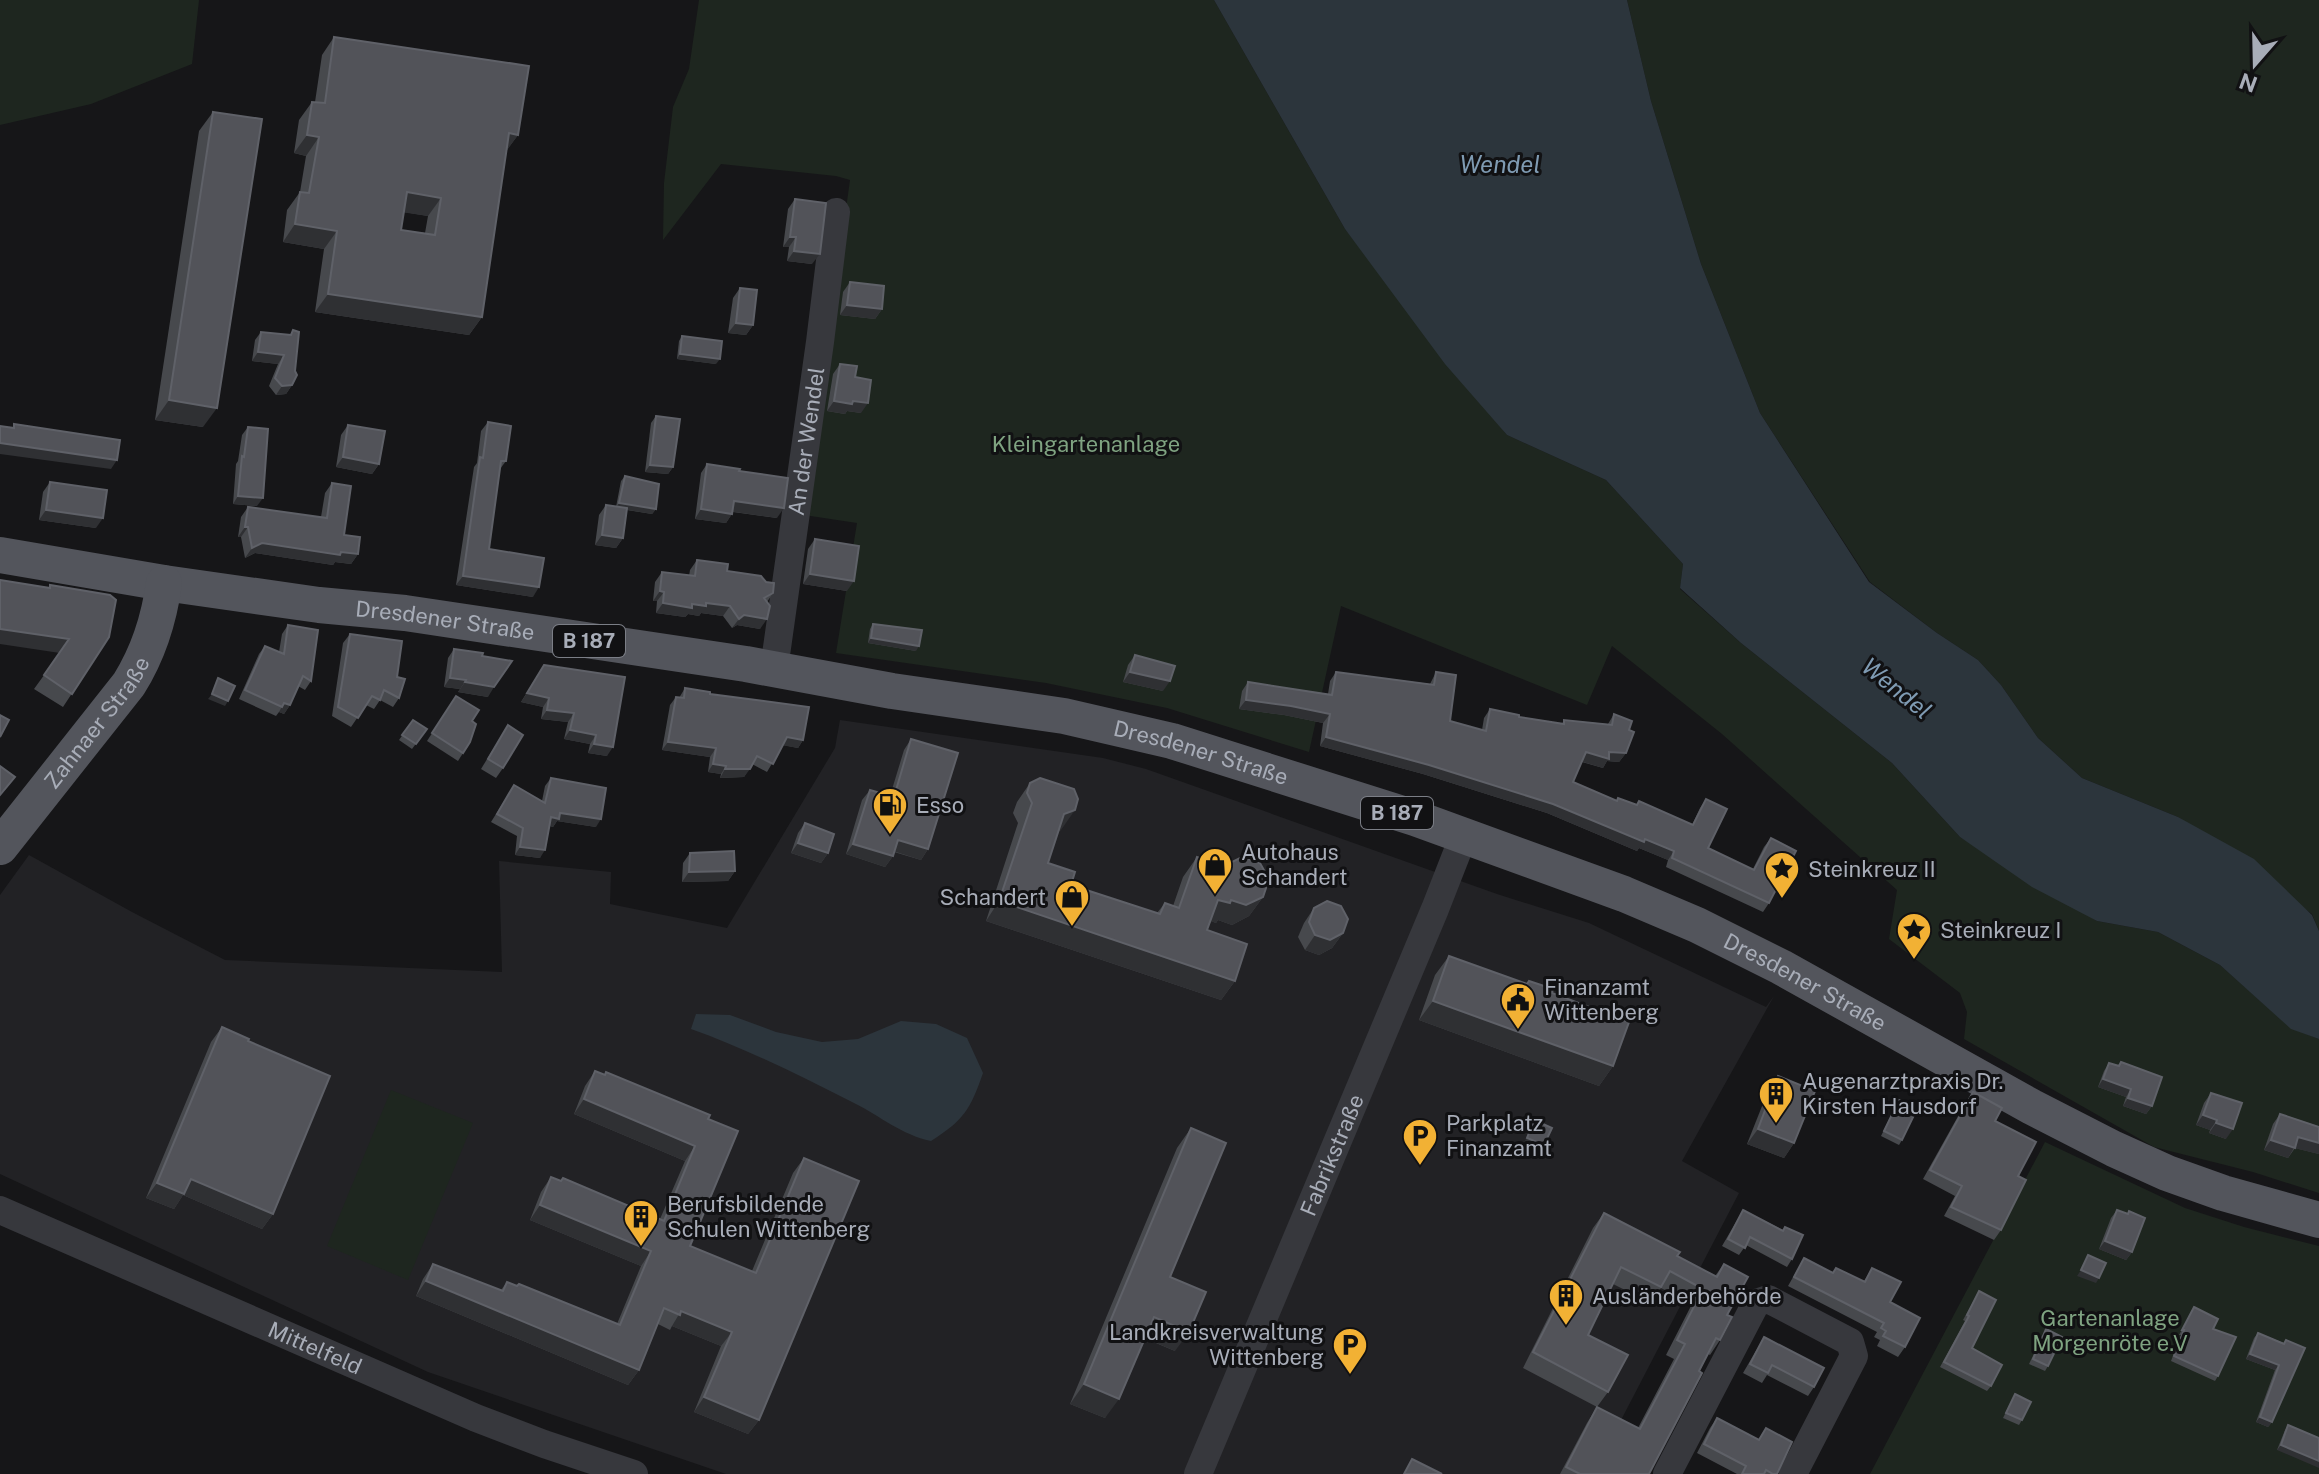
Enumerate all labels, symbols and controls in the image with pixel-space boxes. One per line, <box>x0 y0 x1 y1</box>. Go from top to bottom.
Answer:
north arrow <box>2215 24 2295 104</box>
text: N <box>2236 68 2261 98</box>
water label: Wendel <box>1459 150 1541 178</box>
street label: An der Wendel <box>783 365 829 517</box>
park label: Kleingartenanlage <box>992 431 1180 457</box>
street label: Dresdener Straße <box>354 595 537 645</box>
road number: B 187 <box>553 625 625 657</box>
street label: Zahnaer Straße <box>39 652 155 794</box>
water label: Wendel <box>1857 652 1937 724</box>
street label: Dresdener Straße <box>1111 715 1291 790</box>
fuel station icon: Esso <box>871 786 909 836</box>
place label: Esso <box>916 792 964 818</box>
road number: B 187 <box>1361 797 1433 829</box>
place label: Autohaus Schandert <box>1241 839 1347 890</box>
shop icon: Autohaus Schandert <box>1196 846 1234 896</box>
place icon: Steinkreuz II <box>1763 850 1801 900</box>
place label: Steinkreuz II <box>1808 856 1936 882</box>
shop icon: Schandert <box>1053 878 1091 928</box>
place label: Schandert <box>940 884 1046 910</box>
place icon: Steinkreuz I <box>1895 911 1933 961</box>
place label: Steinkreuz I <box>1940 917 2061 943</box>
street label: Dresdener Straße <box>1720 928 1891 1036</box>
place label: Finanzamt Wittenberg <box>1544 974 1659 1025</box>
public building icon: Finanzamt Wittenberg <box>1499 981 1537 1031</box>
place label: Augenarztpraxis Dr. Kirsten Hausdorf <box>1802 1068 2003 1119</box>
building icon: Augenarztpraxis Dr. Kirsten Hausdorf <box>1757 1075 1795 1125</box>
street label: Fabrikstraße <box>1295 1090 1369 1220</box>
place label: Parkplatz Finanzamt <box>1446 1110 1552 1161</box>
parking icon: Parkplatz Finanzamt <box>1401 1117 1439 1167</box>
place label: Berufsbildende Schulen Wittenberg <box>667 1191 870 1242</box>
building icon: Berufsbildende Schulen Wittenberg <box>622 1198 660 1248</box>
building icon: Ausländerbehörde <box>1547 1277 1585 1327</box>
place label: Ausländerbehörde <box>1592 1283 1782 1309</box>
park label: Gartenanlage Morgenröte e.V <box>2032 1305 2188 1356</box>
street label: Mittelfeld <box>264 1316 366 1380</box>
place label: Landkreisverwaltung Wittenberg <box>1109 1319 1324 1370</box>
parking icon: Landkreisverwaltung Wittenberg <box>1331 1326 1369 1376</box>

